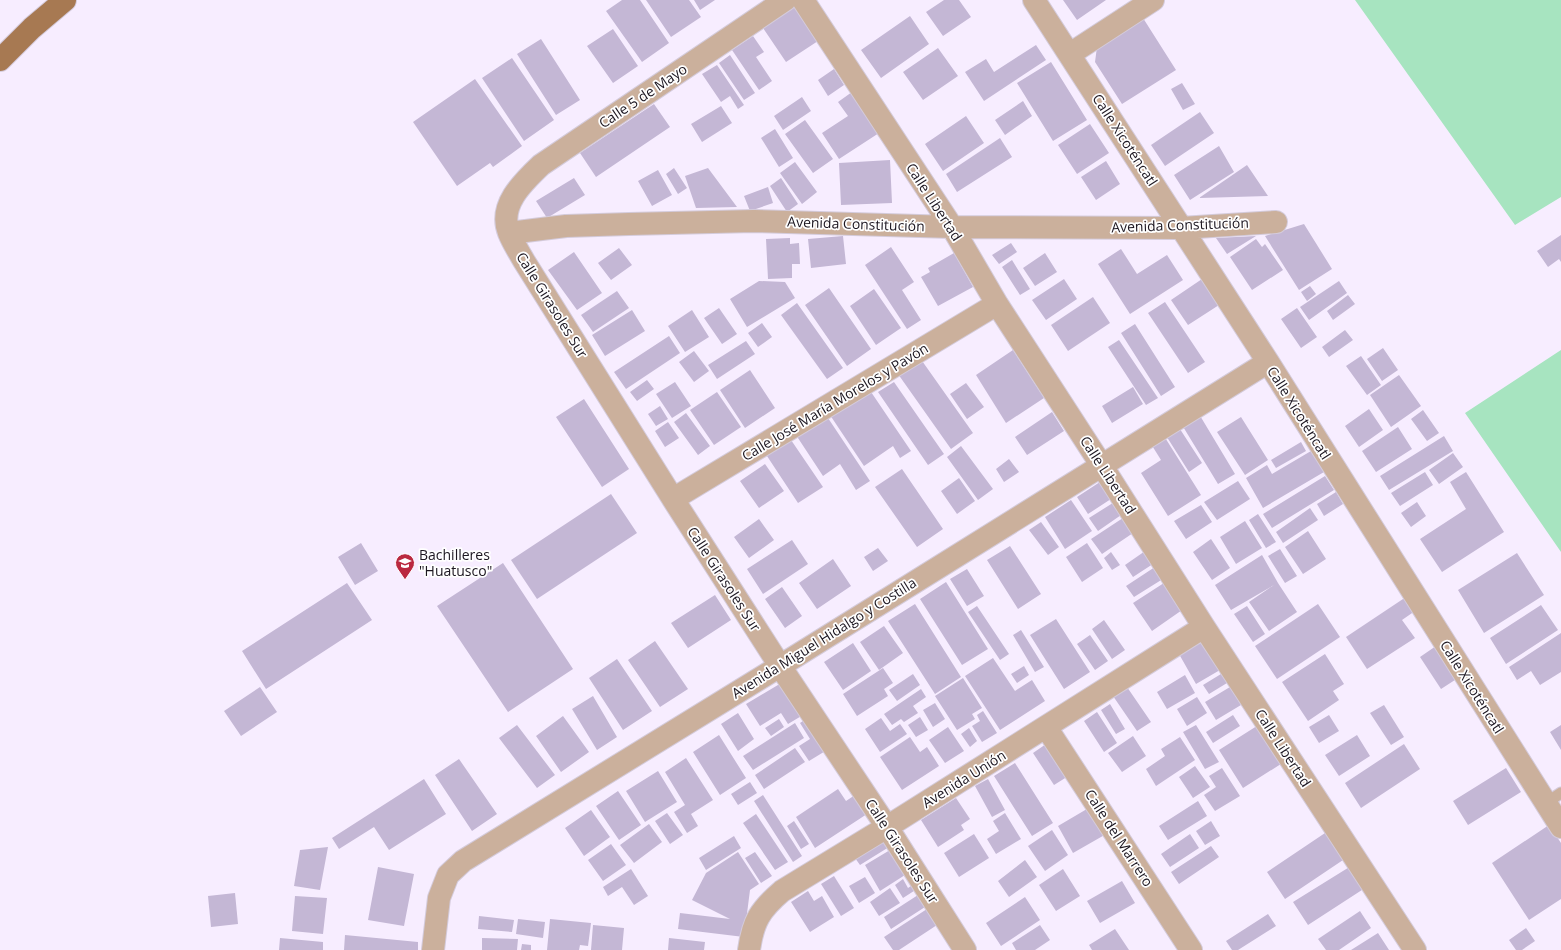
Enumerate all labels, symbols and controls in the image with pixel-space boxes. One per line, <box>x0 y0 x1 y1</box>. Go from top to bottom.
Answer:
street label: Calle 5 de Mayo <box>595 59 691 132</box>
street label: Calle Xicoténcatl <box>1088 90 1162 190</box>
street label: Calle Libertad <box>902 159 967 244</box>
street label: Avenida Constitución <box>787 212 925 235</box>
street label: Avenida Constitución <box>1111 213 1249 236</box>
street label: Calle Girasoles Sur <box>512 248 593 361</box>
street label: Calle José María Morelos y Pavón <box>738 338 931 465</box>
street label: Calle Xicoténcatl <box>1263 363 1336 463</box>
street label: Calle Libertad <box>1076 432 1141 517</box>
street label: Calle Girasoles Sur <box>683 523 766 635</box>
place label: Bachilleres "Huatusco" <box>419 545 492 580</box>
school or university icon: Bachilleres "Huatusco" <box>394 552 416 580</box>
street label: Avenida Miguel Hidalgo y Costilla <box>728 573 920 702</box>
street label: Calle Xicoténcatl <box>1436 637 1509 737</box>
street label: Calle Libertad <box>1251 705 1316 790</box>
street label: Avenida Unión <box>918 745 1009 812</box>
street label: Calle del Marrero <box>1081 785 1158 890</box>
street label: Calle Girasoles Sur <box>861 795 944 907</box>

